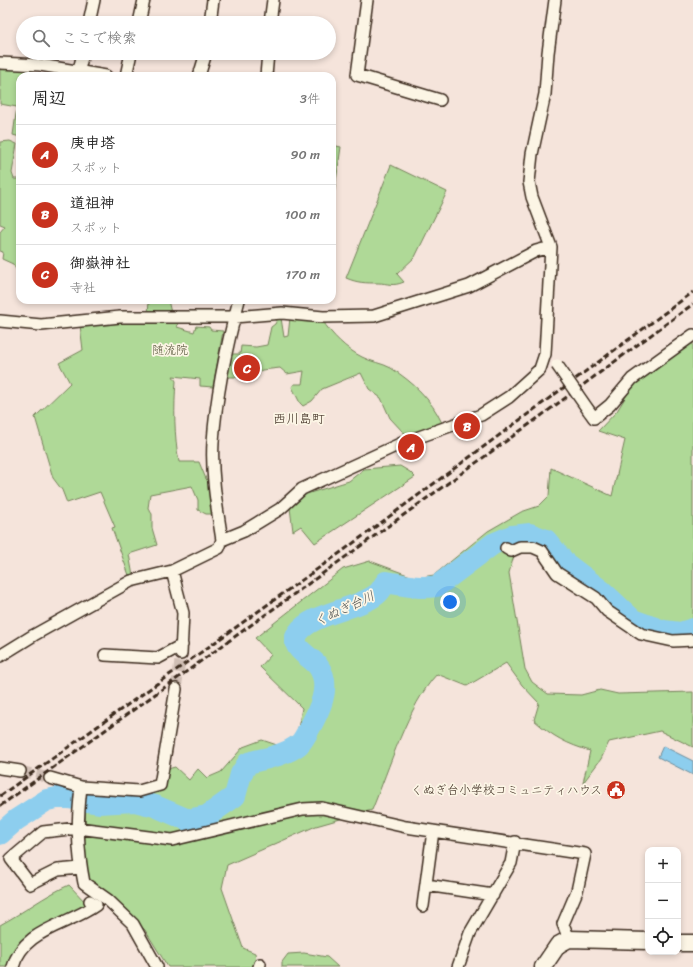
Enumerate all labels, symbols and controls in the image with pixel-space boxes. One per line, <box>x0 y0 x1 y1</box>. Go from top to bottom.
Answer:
search box <box>16 16 336 60</box>
text: ここで検索 <box>62 25 137 51</box>
icon: search <box>30 27 52 49</box>
text: 周辺 <box>32 83 66 113</box>
text: 3件 <box>300 87 320 110</box>
text: 庚申塔 <box>70 130 115 156</box>
text: A <box>41 143 49 166</box>
text: 90 m <box>290 143 320 166</box>
text: スポット <box>70 156 122 179</box>
text: 道祖神 <box>70 190 115 216</box>
text: B <box>41 203 49 226</box>
text: 100 m <box>285 203 320 226</box>
text: スポット <box>70 216 122 239</box>
text: 御嶽神社 <box>70 250 130 276</box>
text: C <box>41 263 49 286</box>
text: 170 m <box>285 263 320 286</box>
text: 寺社 <box>70 276 96 299</box>
park label: 随流院 <box>152 339 188 361</box>
pin: C <box>234 353 260 383</box>
district label: 西川島町 <box>273 407 325 430</box>
pin: B <box>454 411 480 441</box>
pin: A <box>398 432 424 462</box>
water label: くぬぎ台川 <box>310 584 379 633</box>
your location <box>440 592 460 612</box>
place label: くぬぎ台小学校コミュニティハウス <box>411 779 602 801</box>
public building icon: くぬぎ台小学校コミュニティハウス <box>605 779 627 801</box>
map controls <box>645 847 681 955</box>
button: + <box>645 847 681 883</box>
button: − <box>645 883 681 919</box>
button: locate <box>645 919 681 955</box>

